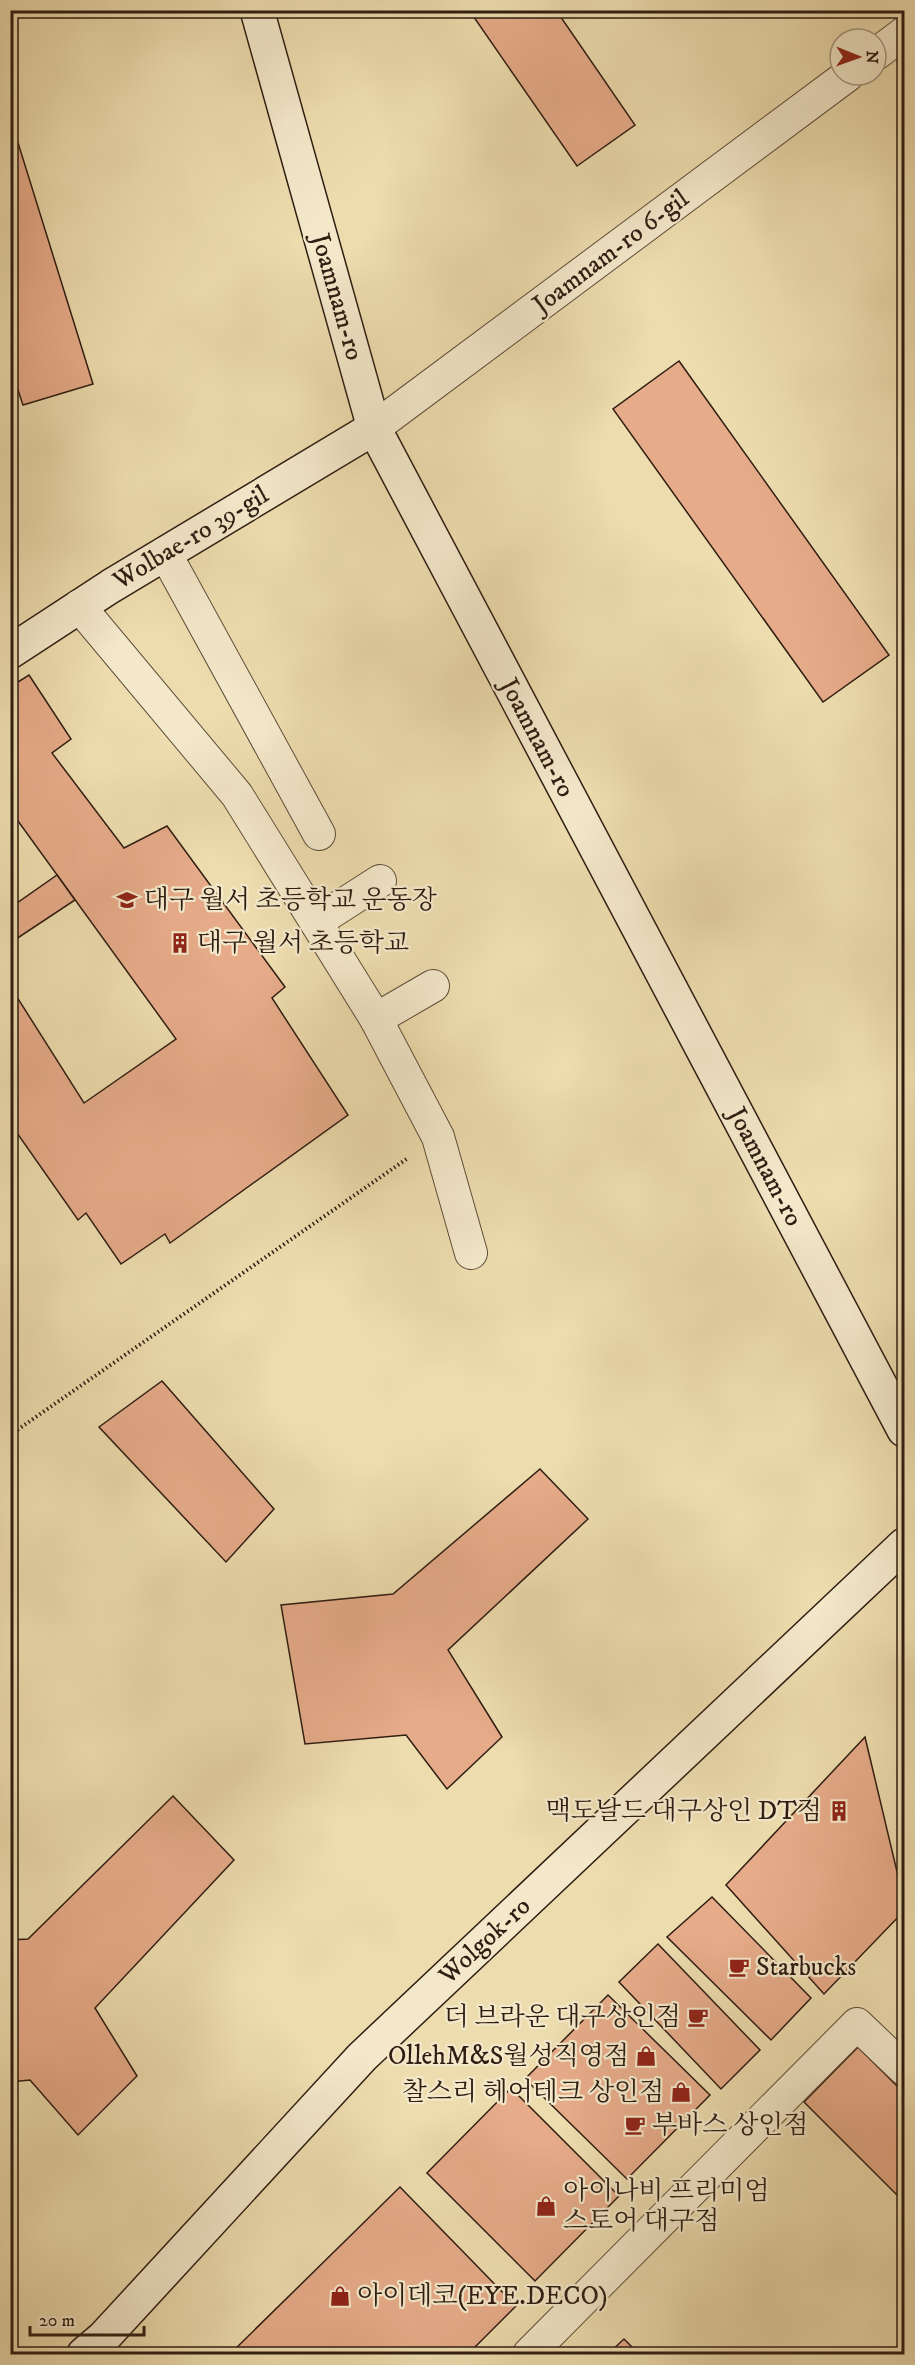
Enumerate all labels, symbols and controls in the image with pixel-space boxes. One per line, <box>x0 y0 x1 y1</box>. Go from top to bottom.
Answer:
north arrow <box>828 27 888 87</box>
text: N <box>862 51 882 64</box>
street label: Joamnam-ro 6-gil <box>525 182 696 323</box>
street label: Joamnam-ro <box>303 228 371 364</box>
street label: Wolbae-ro 39-gil <box>106 479 275 598</box>
street label: Joamnam-ro <box>491 671 582 803</box>
place label: 대구 월서 초등학교 운동장 <box>144 884 437 917</box>
school or university icon: 대구 월서 초등학교 운동장 <box>115 888 139 912</box>
place label: 대구 월서 초등학교 <box>197 927 409 960</box>
building icon: 대구 월서 초등학교 <box>168 931 192 955</box>
street label: Joamnam-ro <box>719 1100 810 1232</box>
place label: 맥도날드 대구상인 DT점 <box>546 1795 822 1828</box>
building icon: 맥도날드 대구상인 DT점 <box>827 1799 851 1823</box>
street label: Wolgok-ro <box>431 1890 538 1993</box>
place label: Starbucks <box>756 1951 856 1984</box>
cafe icon: Starbucks <box>727 1955 751 1979</box>
place label: 더 브라운 대구상인점 <box>444 2001 681 2034</box>
cafe icon: 더 브라운 대구상인점 <box>686 2005 710 2029</box>
place label: OllehM&S월성직영점 <box>388 2040 629 2073</box>
shop icon: OllehM&S월성직영점 <box>634 2044 658 2068</box>
place label: 찰스리 헤어테크 상인점 <box>402 2076 664 2109</box>
shop icon: 찰스리 헤어테크 상인점 <box>669 2080 693 2104</box>
place label: 부바스 상인점 <box>652 2109 808 2142</box>
cafe icon: 부바스 상인점 <box>623 2113 647 2137</box>
place label: 아이나비 프리미엄 스토어 대구점 <box>563 2175 770 2238</box>
shop icon: 아이나비 프리미엄 스토어 대구점 <box>534 2194 558 2218</box>
place label: 아이데코(EYE.DECO) <box>357 2280 608 2313</box>
shop icon: 아이데코(EYE.DECO) <box>328 2284 352 2308</box>
scale bar <box>30 2299 144 2337</box>
text: 20 m <box>39 2310 75 2332</box>

